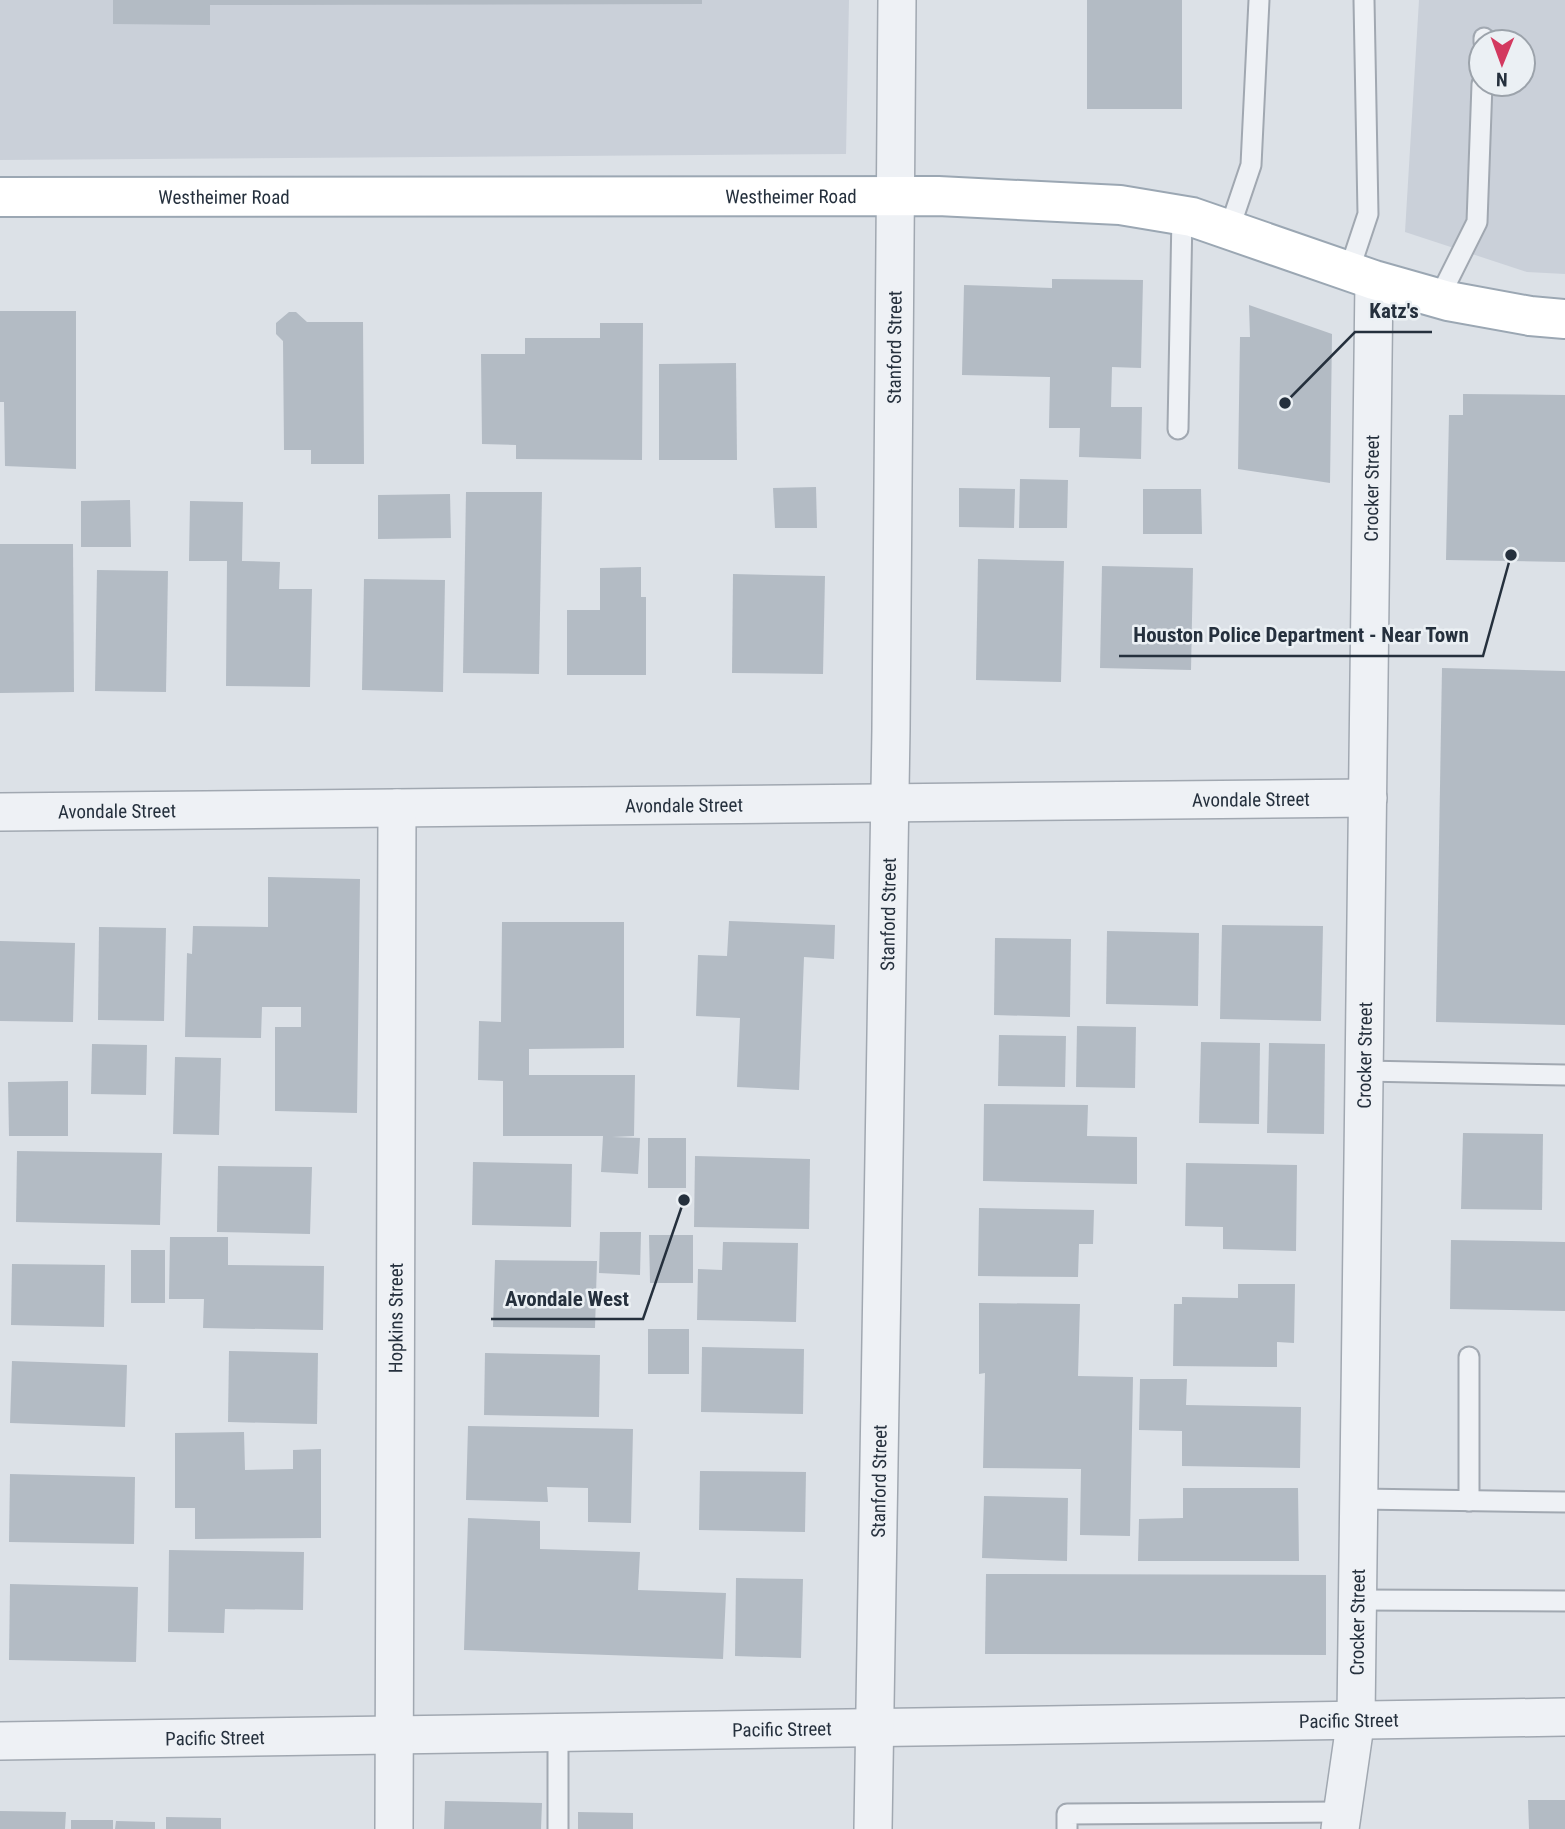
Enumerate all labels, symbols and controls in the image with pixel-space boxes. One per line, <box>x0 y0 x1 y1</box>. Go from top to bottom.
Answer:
north arrow <box>1467 28 1537 98</box>
text: N <box>1496 68 1508 91</box>
street label: Westheimer Road <box>725 185 857 208</box>
street label: Westheimer Road <box>158 186 290 209</box>
street label: Stanford Street <box>883 290 907 404</box>
callout: Katz's <box>1355 290 1432 332</box>
text: Katz's <box>1369 299 1419 323</box>
street label: Crocker Street <box>1360 435 1384 542</box>
callout: Houston Police Department - Near Town <box>1119 614 1483 656</box>
text: Houston Police Department - Near Town <box>1133 623 1469 647</box>
street label: Avondale Street <box>1192 788 1310 812</box>
street label: Avondale Street <box>625 793 743 818</box>
street label: Avondale Street <box>58 799 176 823</box>
street label: Stanford Street <box>876 857 901 971</box>
street label: Crocker Street <box>1353 1002 1377 1109</box>
street label: Hopkins Street <box>384 1263 408 1373</box>
callout: Avondale West <box>491 1277 643 1319</box>
text: Avondale West <box>505 1287 629 1311</box>
street label: Stanford Street <box>867 1424 892 1538</box>
street label: Crocker Street <box>1346 1569 1370 1676</box>
street label: Pacific Street <box>1299 1709 1399 1733</box>
street label: Pacific Street <box>732 1717 832 1742</box>
street label: Pacific Street <box>165 1726 265 1750</box>

